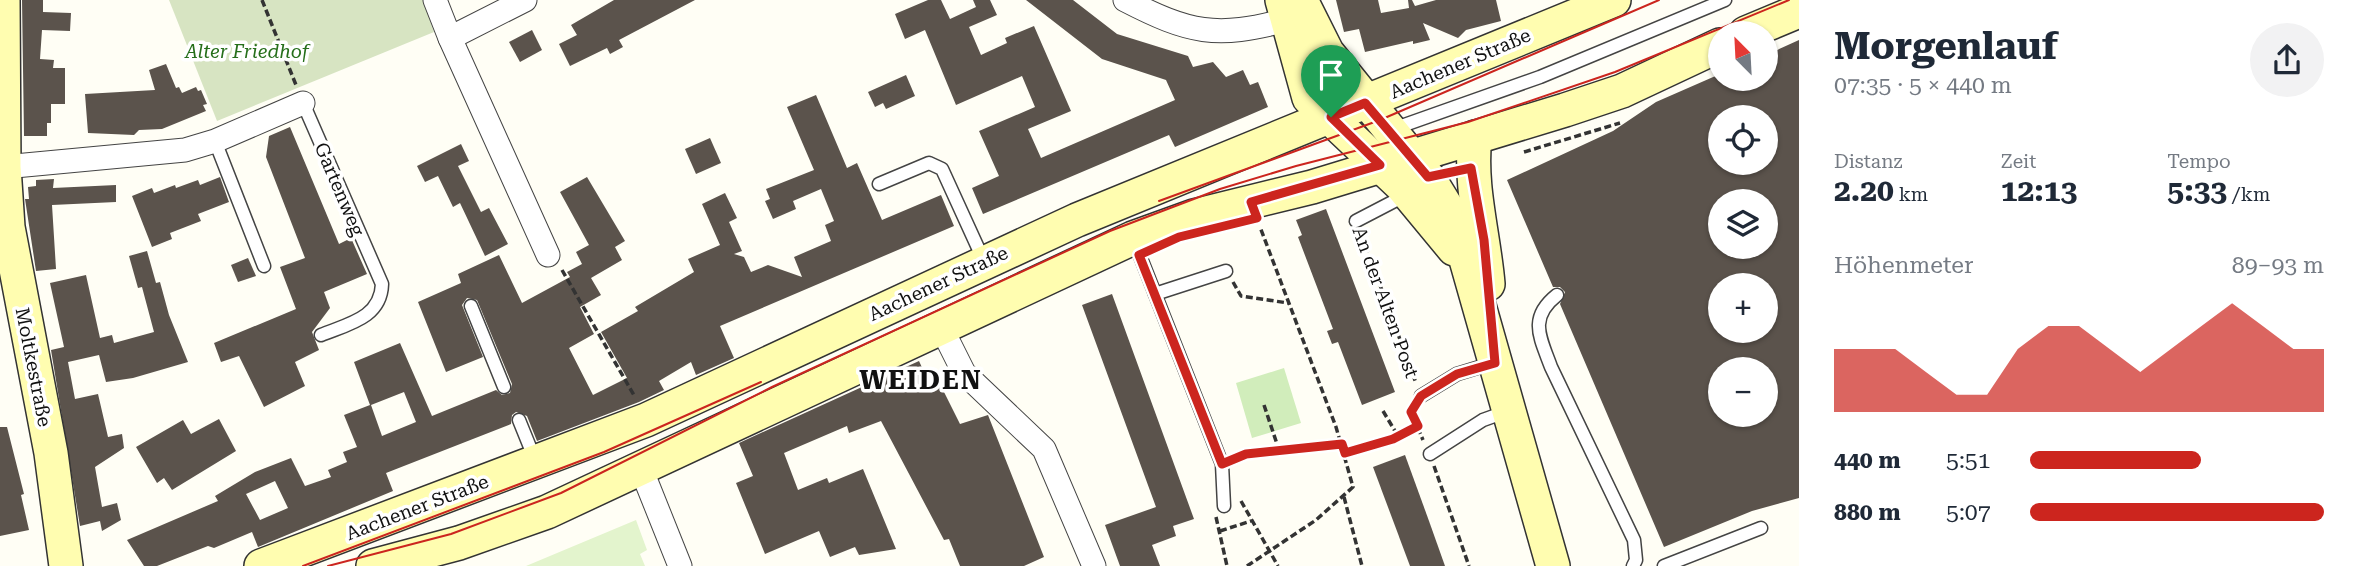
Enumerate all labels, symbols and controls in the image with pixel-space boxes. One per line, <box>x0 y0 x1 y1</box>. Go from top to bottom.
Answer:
north arrow <box>1708 21 1778 91</box>
map controls <box>1708 21 1778 427</box>
street label: Aachener Straße <box>1386 23 1534 104</box>
button: share <box>2250 23 2324 97</box>
text: Morgenlauf <box>1834 24 2058 68</box>
park label: Alter Friedhof <box>184 40 311 63</box>
pin <box>1301 45 1361 117</box>
icon: arrive <box>1312 56 1350 94</box>
text: 07:35 · 5 × 440 m <box>1834 72 2012 99</box>
button: locate <box>1708 105 1778 175</box>
street label: Gartenweg <box>310 139 370 240</box>
text: Distanz <box>1834 150 1902 173</box>
text: Zeit <box>2001 150 2036 173</box>
text: Tempo <box>2167 150 2231 173</box>
text: 2.20 <box>1834 173 1894 208</box>
text: 12:13 <box>2001 173 2077 208</box>
text: 5:33 <box>2167 173 2227 208</box>
text: km <box>1894 183 1928 206</box>
text: /km <box>2227 183 2270 206</box>
button: layers <box>1708 189 1778 259</box>
street label: An der Alten Post <box>1348 224 1424 381</box>
street label: Aachener Straße <box>865 241 1011 326</box>
text: Höhenmeter <box>1834 252 1973 279</box>
text: 89–93 m <box>2232 252 2324 279</box>
button: + <box>1708 273 1778 343</box>
street label: Moltkestraße <box>11 306 56 429</box>
button: − <box>1708 357 1778 427</box>
district label: WEIDEN <box>859 365 983 395</box>
text: 440 m <box>1834 447 1901 474</box>
text: 5:51 <box>1946 447 1991 474</box>
street label: Aachener Straße <box>343 470 492 545</box>
text: 880 m <box>1834 499 1901 526</box>
text: 5:07 <box>1946 499 1991 526</box>

